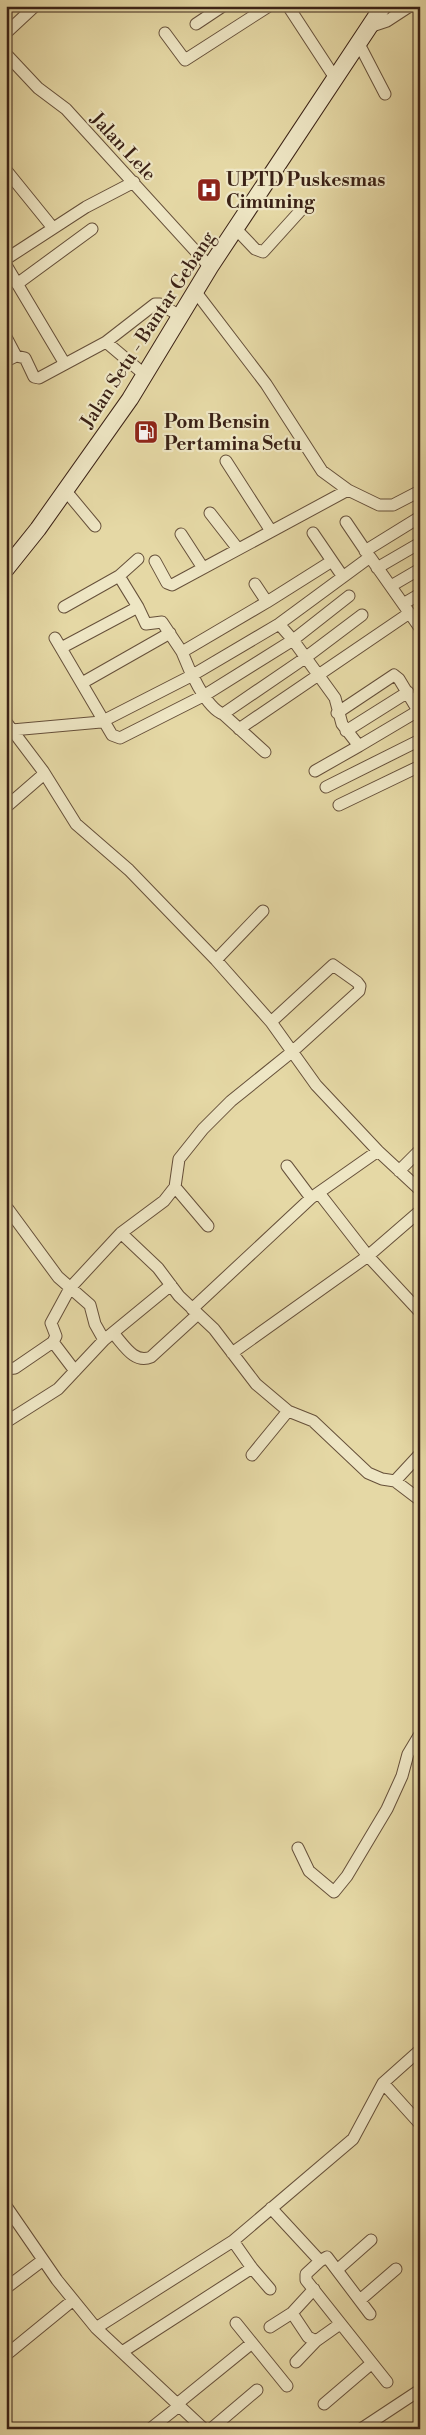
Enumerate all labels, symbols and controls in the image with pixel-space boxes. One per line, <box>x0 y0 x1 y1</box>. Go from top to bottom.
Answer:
street label: Jalan Lele <box>85 106 161 186</box>
place label: UPTD Puskesmas Cimuning <box>226 168 385 214</box>
hospital icon: UPTD Puskesmas Cimuning <box>196 177 222 203</box>
street label: Jalan Setu - Bantar Gebang <box>75 227 221 433</box>
place label: Pom Bensin Pertamina Setu <box>164 410 302 456</box>
fuel station icon: Pom Bensin Pertamina Setu <box>133 419 159 445</box>

